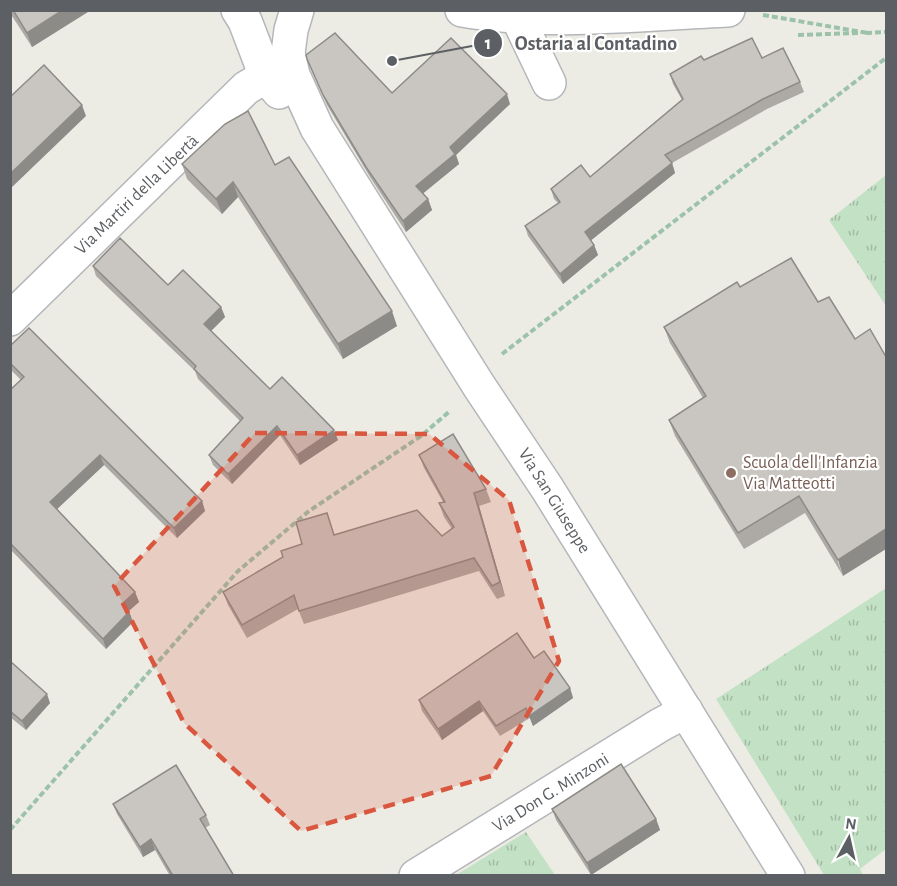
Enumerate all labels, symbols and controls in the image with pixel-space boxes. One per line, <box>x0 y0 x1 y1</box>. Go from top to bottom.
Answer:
callout: Ostaria al Contadino <box>473 24 689 62</box>
text: Ostaria al Contadino <box>515 34 677 54</box>
text: 1 <box>485 35 491 53</box>
street label: Via Martiri della Libertà <box>72 132 202 258</box>
street label: Via San Giuseppe <box>515 445 593 557</box>
place label: Scuola dell'Infanzia Via Matteotti <box>743 454 878 493</box>
marker: Scuola dell'Infanzia Via Matteotti <box>724 466 738 480</box>
street label: Via Don G. Minzoni <box>490 750 612 836</box>
north arrow <box>819 808 879 868</box>
text: N <box>844 815 858 833</box>

